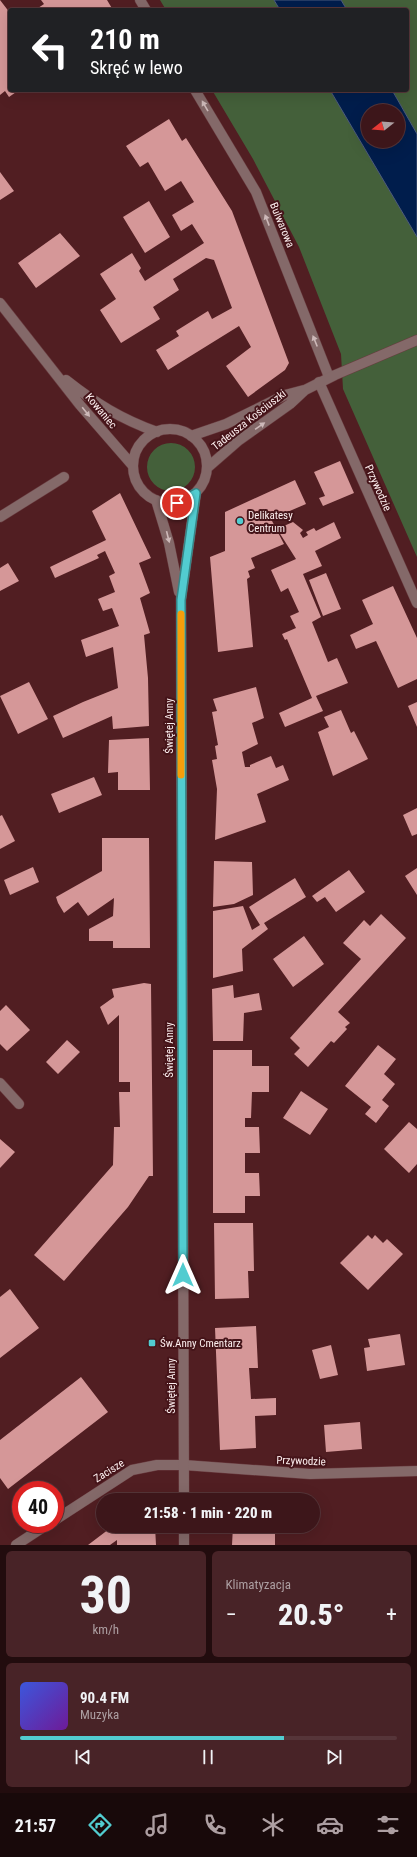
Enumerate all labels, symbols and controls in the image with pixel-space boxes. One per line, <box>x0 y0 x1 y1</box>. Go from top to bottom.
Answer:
text: 210 m <box>90 23 160 56</box>
icon: left <box>24 24 76 76</box>
text: Skręć w lewo <box>90 57 183 78</box>
one-way arrow <box>201 100 208 112</box>
north arrow <box>361 104 405 148</box>
map controls <box>361 104 405 148</box>
street label: Bulwarowa <box>267 201 297 249</box>
one-way arrow <box>264 213 270 225</box>
one-way arrow <box>311 334 317 346</box>
street label: Tadeusza Kościuszki <box>209 387 289 453</box>
street label: Kowaniec <box>83 391 119 431</box>
one-way arrow <box>81 406 90 417</box>
one-way arrow <box>254 422 265 430</box>
street label: Przywodzie <box>362 463 394 513</box>
pin <box>160 486 194 520</box>
icon: arrive <box>166 492 188 514</box>
place label: Delikatesy Centrum <box>248 509 293 535</box>
marker: Delikatesy Centrum <box>235 516 245 526</box>
one-way arrow <box>165 531 171 544</box>
street label: Świętej Anny <box>163 698 176 754</box>
street label: Świętej Anny <box>163 1022 176 1078</box>
position arrow <box>162 1254 204 1296</box>
place label: Św.Anny Cmentarz <box>160 1337 241 1350</box>
marker: Św.Anny Cmentarz <box>147 1338 157 1348</box>
street label: Świętej Anny <box>165 1358 178 1414</box>
street label: Przywodzie <box>276 1454 326 1468</box>
street label: Zacisze <box>91 1457 127 1485</box>
speed limit sign: 40 <box>12 1481 64 1533</box>
text: 21:58 · 1 min · 220 m <box>144 1504 272 1522</box>
text: 30 <box>79 1565 132 1626</box>
text: Klimatyzacja <box>226 1577 291 1592</box>
text: 20.5° <box>278 1597 345 1632</box>
text: − <box>226 1602 237 1627</box>
text: + <box>386 1602 397 1627</box>
text: km/h <box>92 1622 119 1637</box>
text: 90.4 FM <box>80 1689 129 1707</box>
text: Muzyka <box>80 1707 119 1722</box>
icon: previous <box>72 1746 94 1768</box>
icon: pause <box>197 1746 219 1768</box>
icon: next <box>323 1746 345 1768</box>
icon: directions <box>86 1811 114 1839</box>
icon: music <box>143 1811 171 1839</box>
icon: phone <box>201 1811 229 1839</box>
icon: climate <box>259 1811 287 1839</box>
icon: car <box>316 1811 344 1839</box>
icon: filters <box>374 1811 402 1839</box>
text: 21:57 <box>15 1815 56 1836</box>

